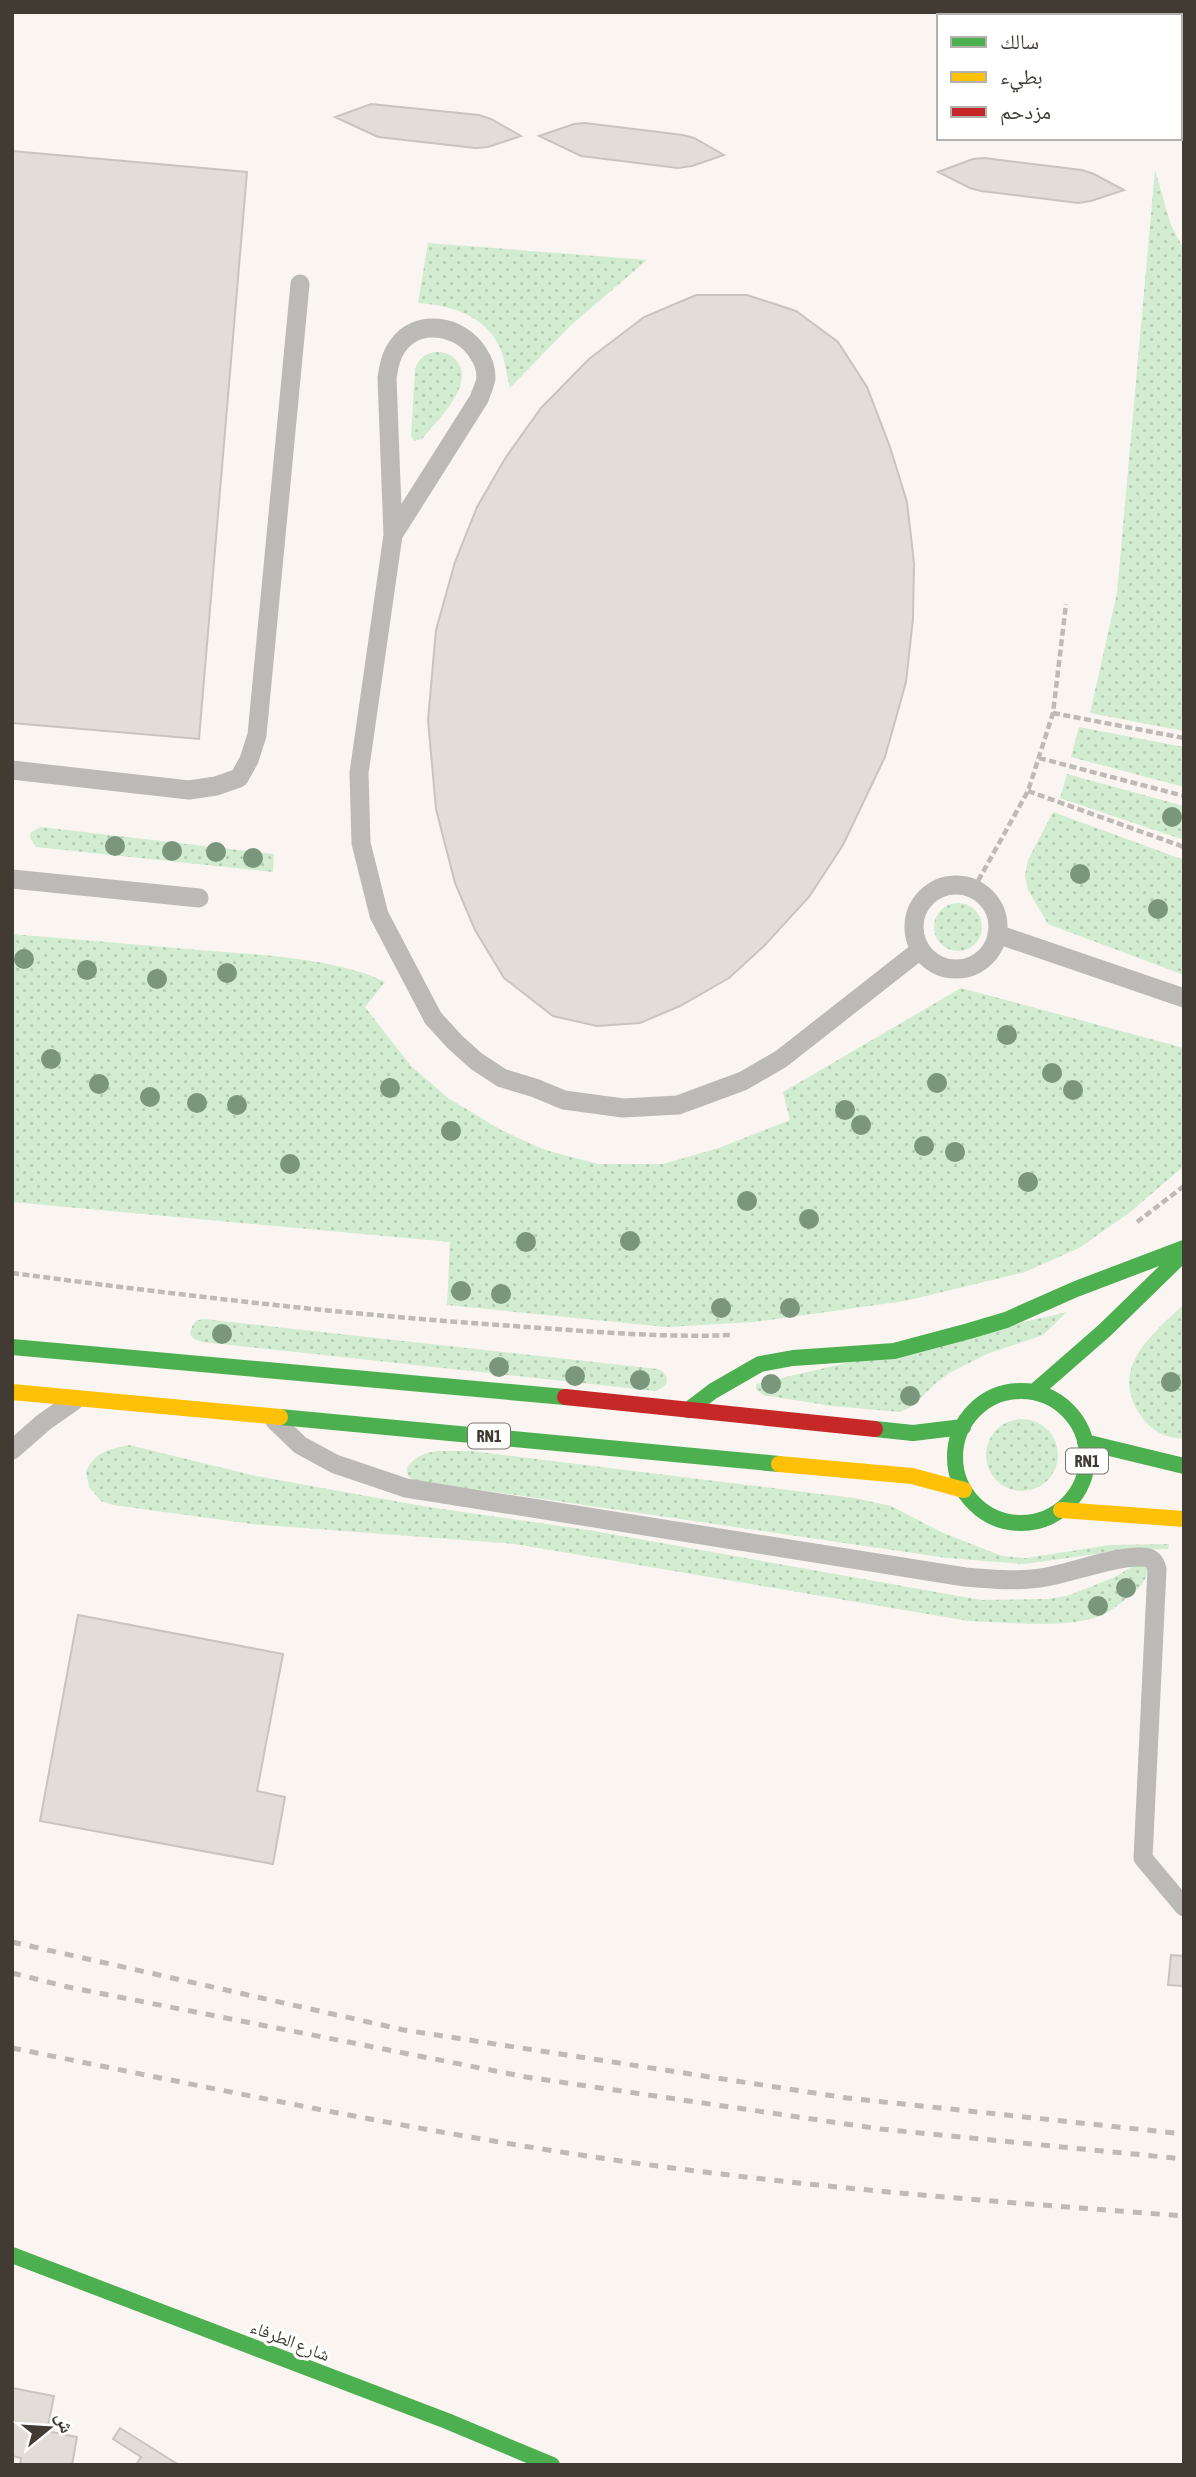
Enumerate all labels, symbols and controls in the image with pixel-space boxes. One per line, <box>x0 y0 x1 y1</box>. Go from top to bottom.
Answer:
legend <box>937 14 1182 140</box>
text: سالك <box>1000 29 1039 53</box>
text: بطيء <box>1000 64 1043 93</box>
text: مزدحم <box>1000 99 1051 126</box>
road number: RN1 <box>468 1424 510 1448</box>
road number: RN1 <box>1066 1448 1108 1474</box>
street label: شارع الطرفاء <box>247 2316 333 2366</box>
north arrow <box>14 2393 84 2463</box>
text: ش <box>51 2410 79 2436</box>

